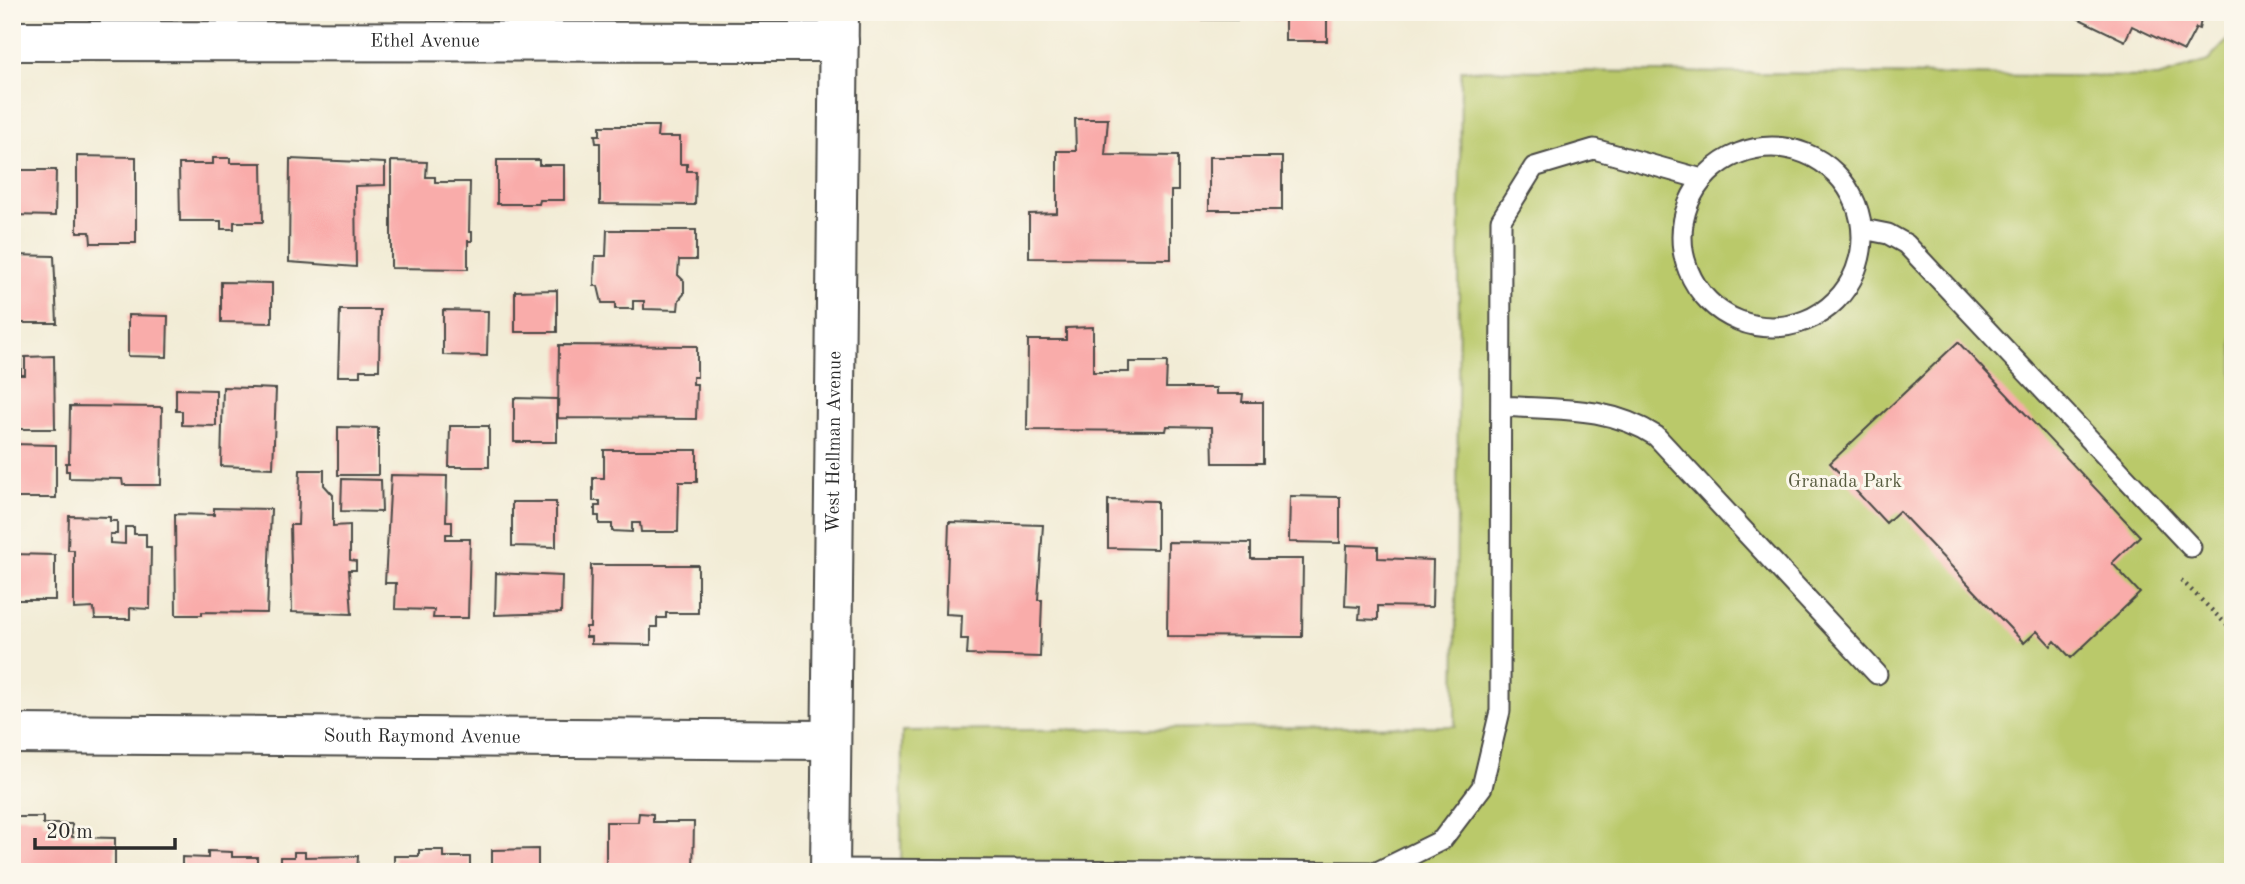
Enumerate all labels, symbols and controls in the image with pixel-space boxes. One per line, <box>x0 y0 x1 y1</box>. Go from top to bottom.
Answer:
street label: Ethel Avenue <box>370 32 480 51</box>
street label: West Hellman Avenue <box>824 351 845 533</box>
park label: Granada Park <box>1788 473 1902 492</box>
street label: South Raymond Avenue <box>323 727 521 747</box>
scale bar <box>35 807 175 851</box>
text: 20 m <box>46 822 93 843</box>

